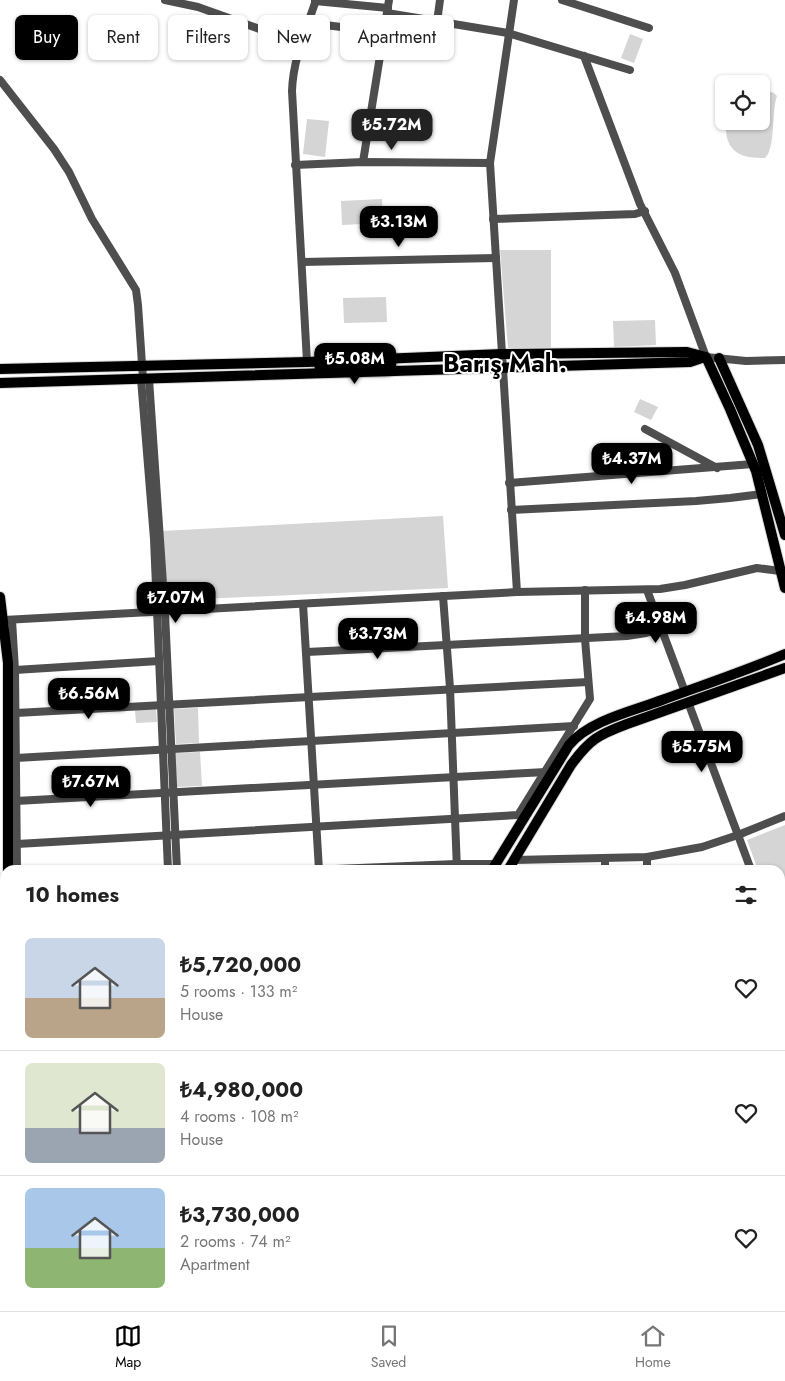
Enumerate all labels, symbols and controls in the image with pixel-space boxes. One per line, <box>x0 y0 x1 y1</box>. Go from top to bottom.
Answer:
chip: Buy <box>15 15 78 60</box>
chip: Rent <box>88 15 158 60</box>
chip: Filters <box>168 15 248 60</box>
chip: New <box>258 15 330 60</box>
chip: Apartment <box>340 15 454 60</box>
map controls <box>715 75 770 130</box>
button: locate <box>715 75 770 130</box>
pin: ₺5.72M <box>351 108 433 151</box>
text: ₺5.72M <box>362 113 422 136</box>
pin: ₺3.13M <box>358 206 440 248</box>
text: ₺3.13M <box>371 210 427 233</box>
pin: ₺5.08M <box>314 342 396 385</box>
district label: Barış Mah. <box>443 345 567 381</box>
text: ₺5.08M <box>325 347 385 370</box>
pin: ₺4.37M <box>591 442 673 485</box>
text: ₺4.37M <box>602 447 662 470</box>
pin: ₺7.07M <box>135 582 217 624</box>
text: ₺7.07M <box>148 586 204 609</box>
pin: ₺4.98M <box>615 602 697 644</box>
text: ₺4.98M <box>626 606 686 629</box>
pin: ₺3.73M <box>337 618 419 660</box>
text: ₺3.73M <box>349 622 407 645</box>
pin: ₺6.56M <box>48 678 130 720</box>
text: ₺6.56M <box>59 682 119 705</box>
pin: ₺5.75M <box>661 730 743 773</box>
text: ₺5.75M <box>673 735 731 758</box>
pin: ₺7.67M <box>50 766 132 808</box>
text: ₺7.67M <box>63 770 119 793</box>
text: 10 homes <box>25 880 119 910</box>
icon: filters <box>732 881 760 909</box>
text: ₺5,720,000 <box>180 950 301 980</box>
icon: home <box>65 958 125 1018</box>
icon: heart <box>732 974 760 1002</box>
text: 5 rooms · 133 m² <box>180 980 297 1003</box>
text: House <box>180 1003 223 1026</box>
text: ₺4,980,000 <box>180 1075 303 1105</box>
icon: home <box>65 1083 125 1143</box>
icon: heart <box>732 1099 760 1127</box>
text: 4 rooms · 108 m² <box>180 1105 299 1128</box>
text: House <box>180 1128 223 1151</box>
text: ₺3,730,000 <box>180 1200 300 1230</box>
icon: home <box>65 1208 125 1268</box>
icon: heart <box>732 1224 760 1252</box>
text: 2 rooms · 74 m² <box>180 1230 291 1253</box>
text: Apartment <box>180 1253 250 1276</box>
tab: Map <box>114 1322 142 1372</box>
tab: Saved <box>371 1322 406 1372</box>
tab: Home <box>635 1322 671 1372</box>

